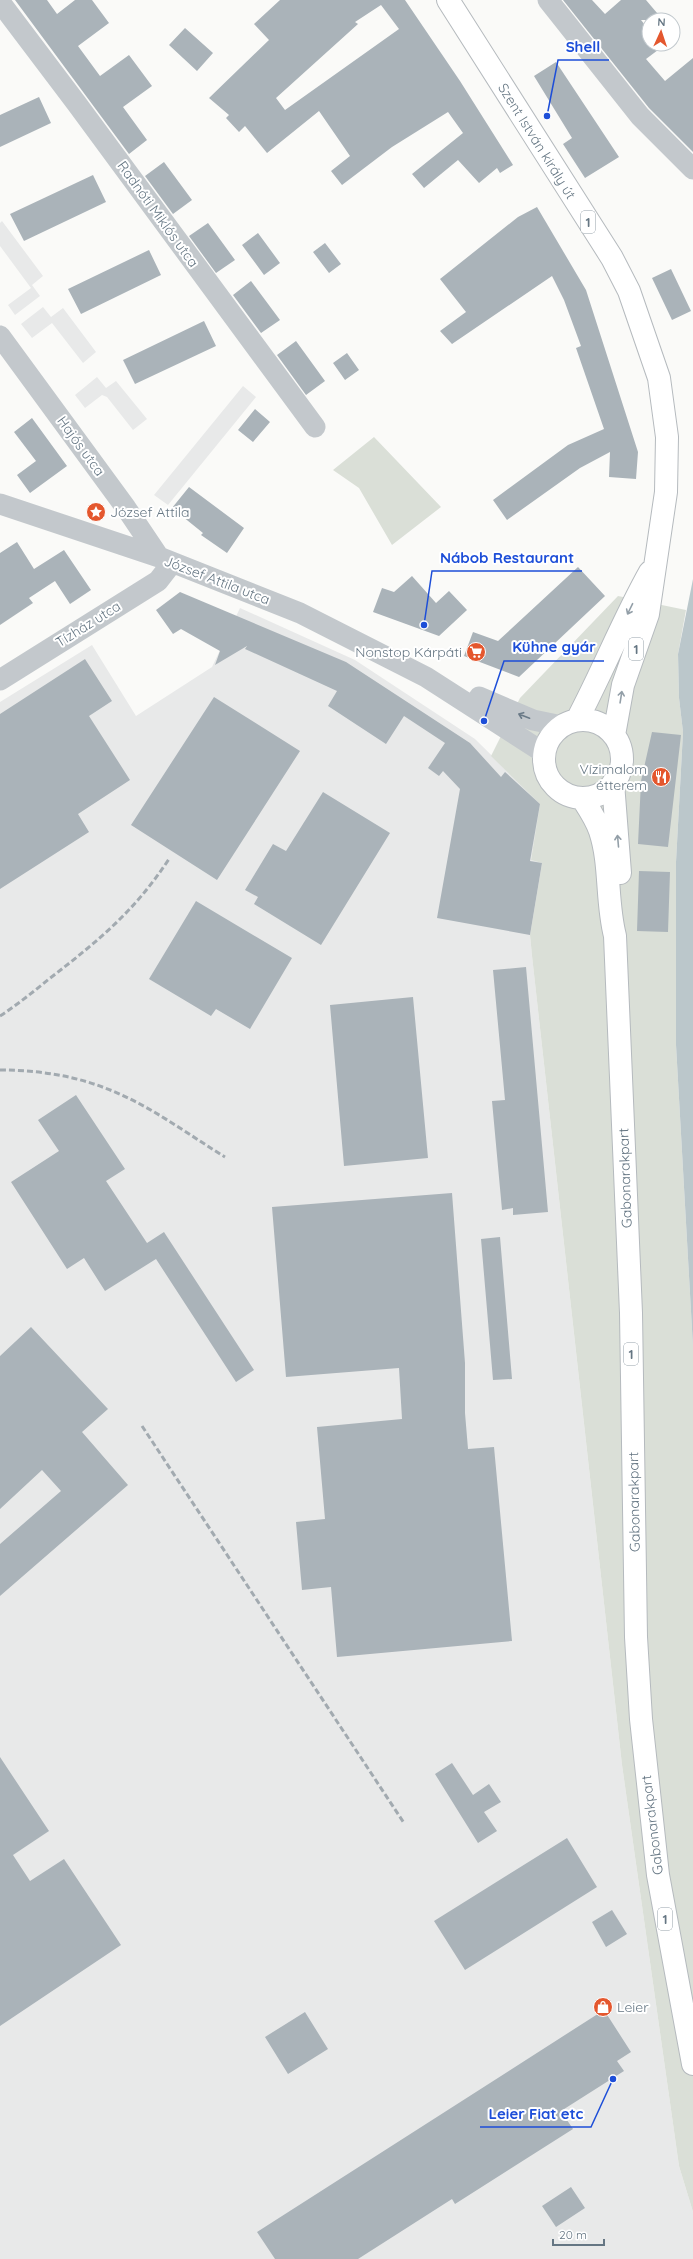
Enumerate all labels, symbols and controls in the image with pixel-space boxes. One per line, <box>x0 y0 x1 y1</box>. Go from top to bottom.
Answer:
north arrow <box>641 12 681 52</box>
text: N <box>657 15 666 29</box>
callout: Shell <box>558 33 609 60</box>
text: Shell <box>566 37 600 56</box>
street label: Szent István király út <box>494 80 580 202</box>
street label: Radnóti Miklós utca <box>113 157 203 271</box>
road number: 1 <box>581 211 595 233</box>
street label: Hajós utca <box>53 413 109 479</box>
place icon: József Attila <box>85 501 107 523</box>
place label: József Attila <box>110 503 190 521</box>
callout: Nábob Restaurant <box>432 544 582 571</box>
text: Nábob Restaurant <box>440 548 574 567</box>
street label: József Attila utca <box>162 552 272 608</box>
street label: Tízház utca <box>52 597 124 651</box>
one-way arrow <box>626 603 633 615</box>
callout: Kühne gyár <box>504 634 604 661</box>
text: Kühne gyár <box>512 637 596 656</box>
road number: 1 <box>629 638 643 660</box>
supermarket icon: Nonstop Kárpáti <box>465 641 487 663</box>
place label: Nonstop Kárpáti <box>355 643 462 661</box>
one-way arrow <box>617 691 625 704</box>
one-way arrow <box>518 712 530 720</box>
place label: Vízimalom étterem <box>579 760 647 794</box>
restaurant icon: Vízimalom étterem <box>650 766 672 788</box>
one-way arrow <box>614 835 622 848</box>
street label: Gabonarakpart <box>614 1127 636 1228</box>
road number: 1 <box>624 1343 638 1365</box>
street label: Gabonarakpart <box>624 1451 644 1552</box>
street label: Gabonarakpart <box>637 1774 667 1876</box>
road number: 1 <box>658 1908 672 1930</box>
shop icon: Leier <box>592 1996 614 2018</box>
place label: Leier <box>617 1998 649 2016</box>
callout: Leier Fiat etc <box>480 2100 591 2127</box>
text: Leier Fiat etc <box>489 2104 584 2123</box>
scale bar <box>553 2221 604 2247</box>
text: 20 m <box>559 2227 587 2242</box>

